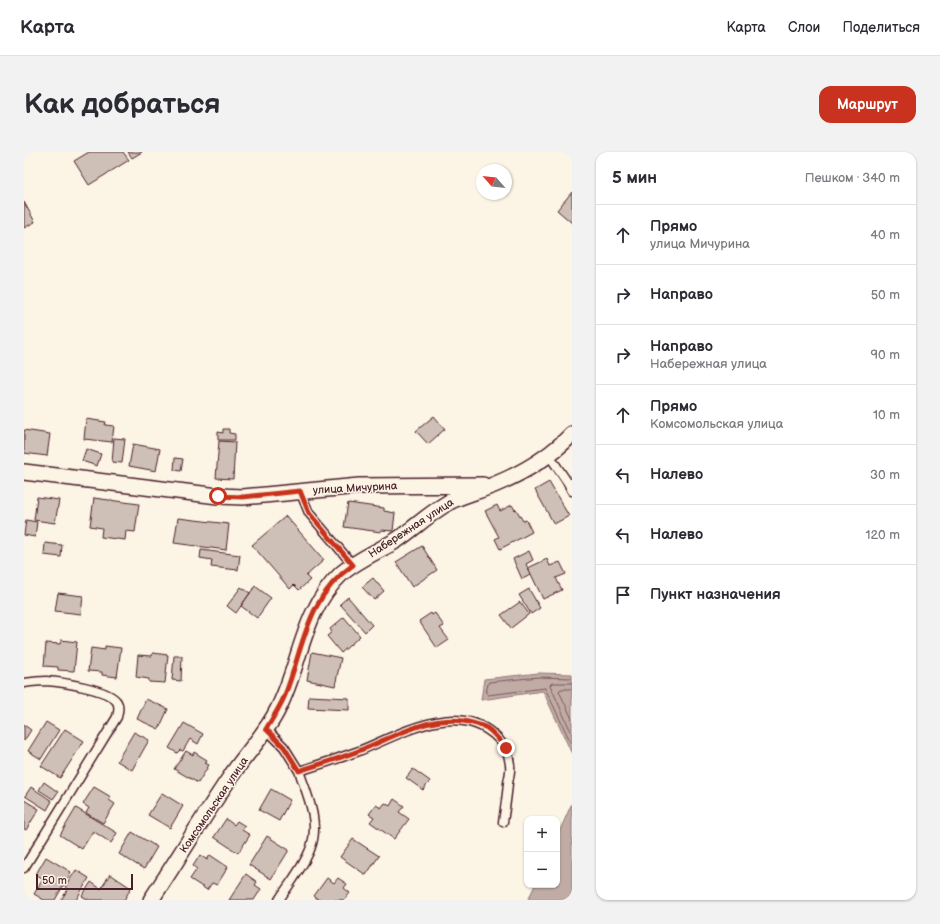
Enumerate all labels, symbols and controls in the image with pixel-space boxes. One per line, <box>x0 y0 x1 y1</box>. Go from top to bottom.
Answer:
text: Карта <box>20 16 74 39</box>
text: Карта <box>726 19 766 36</box>
text: Слои <box>788 19 820 36</box>
text: Поделиться <box>842 19 920 36</box>
button: Маршрут <box>819 86 916 123</box>
text: Как добраться <box>24 88 221 121</box>
north arrow <box>476 164 512 200</box>
text: 5 мин <box>612 168 657 188</box>
text: Пешком · 340 m <box>805 170 900 186</box>
text: Прямо <box>650 217 697 236</box>
icon: ahead <box>612 224 634 246</box>
text: 40 m <box>870 227 900 243</box>
text: улица Мичурина <box>650 236 750 252</box>
icon: right <box>612 284 634 306</box>
text: Направо <box>650 285 713 304</box>
text: 50 m <box>871 287 900 303</box>
text: Направо <box>650 337 713 356</box>
icon: right <box>612 344 634 366</box>
text: 90 m <box>871 347 900 363</box>
text: Набережная улица <box>650 356 767 372</box>
text: Прямо <box>650 397 697 416</box>
icon: ahead <box>612 404 634 426</box>
text: 10 m <box>873 407 900 423</box>
text: Комсомольская улица <box>650 416 783 432</box>
icon: left <box>612 464 634 486</box>
text: Налево <box>650 465 703 484</box>
text: 30 m <box>870 467 900 483</box>
street label: улица Мичурина <box>312 479 398 497</box>
route start <box>209 487 227 505</box>
street label: Набережная улица <box>366 495 456 560</box>
icon: left <box>612 524 634 546</box>
text: Налево <box>650 525 703 544</box>
text: 120 m <box>865 527 900 543</box>
icon: arrive <box>612 584 634 606</box>
text: Пункт назначения <box>650 585 781 604</box>
route end <box>497 739 515 757</box>
street label: Комсомольская улица <box>177 754 251 855</box>
map controls <box>524 816 560 888</box>
button: + <box>524 816 560 852</box>
button: − <box>524 852 560 888</box>
scale bar <box>36 872 133 891</box>
text: 50 m <box>42 874 67 887</box>

